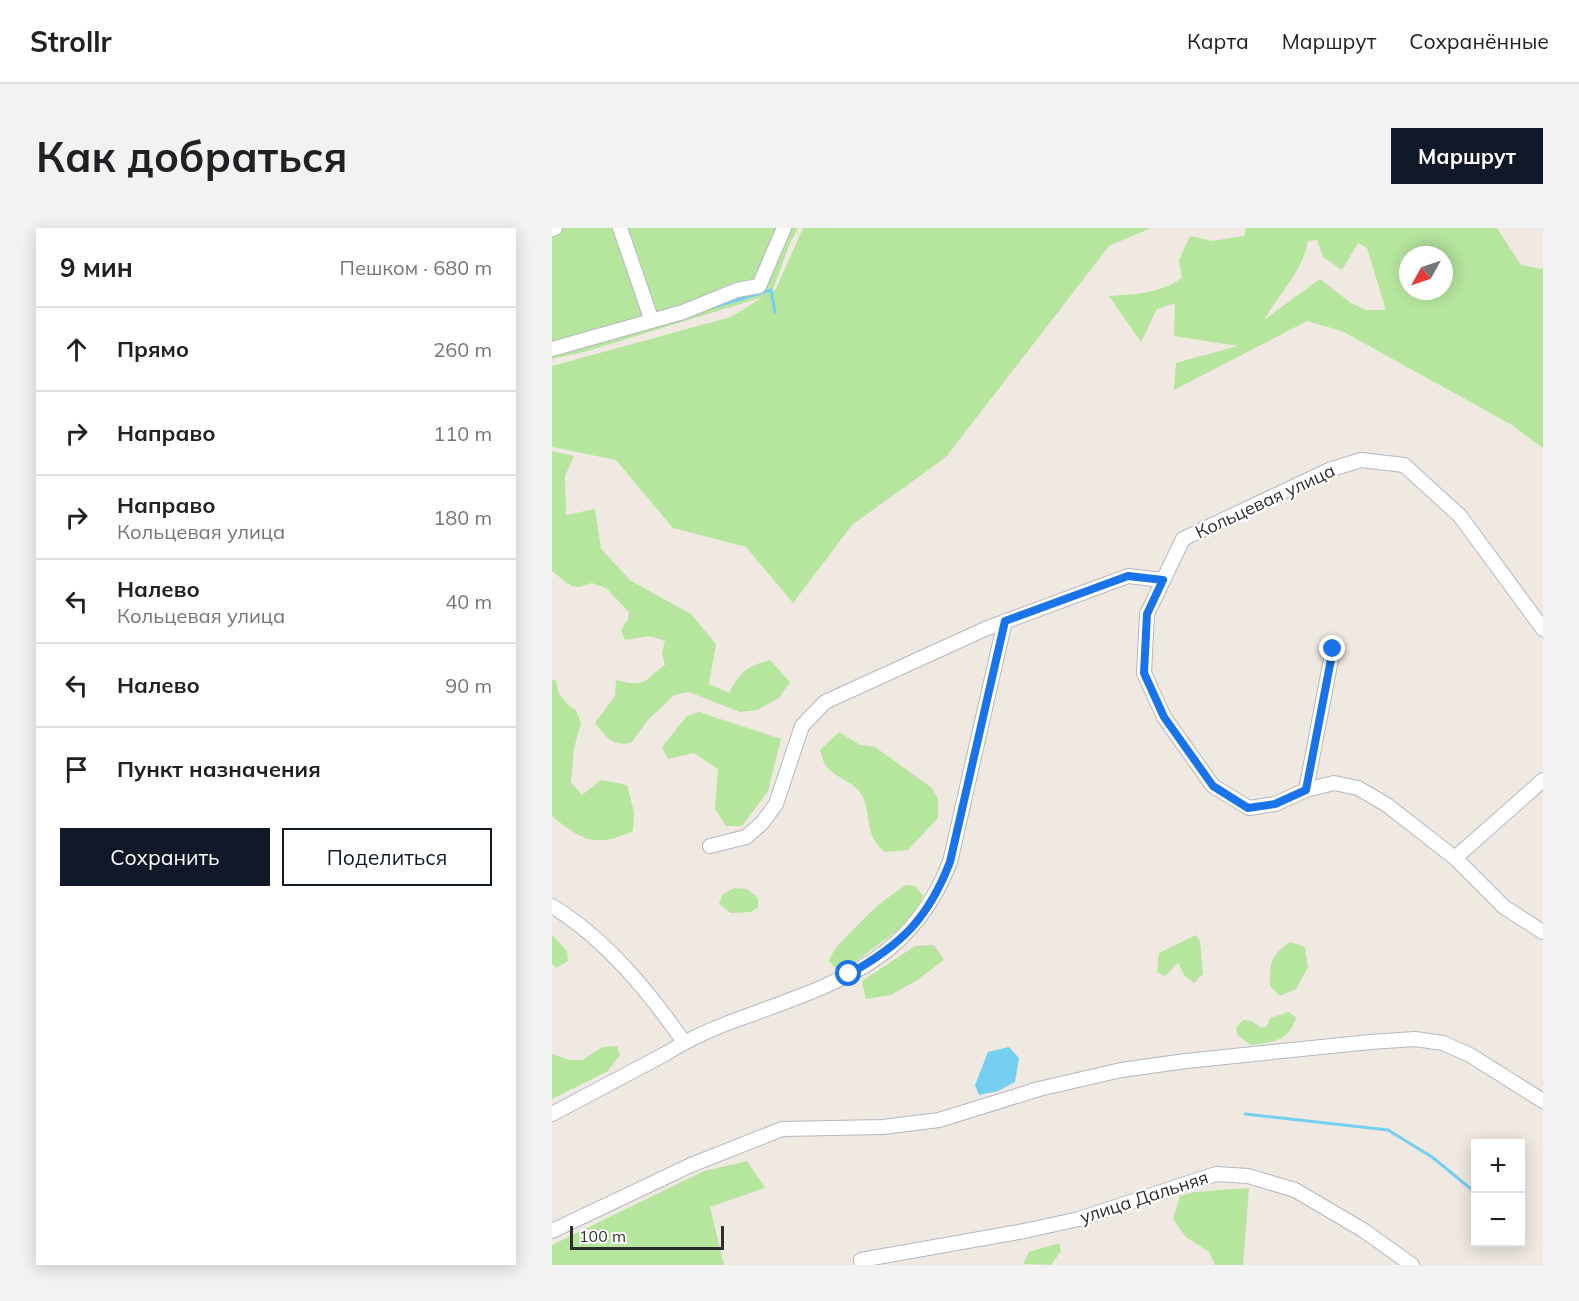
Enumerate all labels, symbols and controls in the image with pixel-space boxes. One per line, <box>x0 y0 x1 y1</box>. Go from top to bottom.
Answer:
text: Strollr <box>30 24 112 59</box>
text: Карта <box>1187 28 1249 54</box>
text: Маршрут <box>1282 28 1376 54</box>
text: Сохранённые <box>1409 28 1549 54</box>
button: Маршрут <box>1391 128 1543 184</box>
text: Как добраться <box>36 130 348 183</box>
north arrow <box>1399 246 1453 300</box>
text: 9 мин <box>60 251 133 284</box>
text: Пешком · 680 m <box>340 255 492 280</box>
icon: ahead <box>60 333 93 366</box>
text: Прямо <box>117 335 189 363</box>
text: 260 m <box>433 337 492 362</box>
icon: right <box>60 417 93 450</box>
text: Направо <box>117 419 215 447</box>
text: 110 m <box>433 421 492 446</box>
street label: Кольцевая улица <box>1192 459 1338 543</box>
text: Направо <box>117 491 215 519</box>
icon: right <box>60 501 93 534</box>
text: 180 m <box>433 505 492 530</box>
text: Кольцевая улица <box>117 519 285 544</box>
text: Налево <box>117 575 200 603</box>
icon: left <box>60 585 93 618</box>
text: 40 m <box>445 589 492 614</box>
text: Кольцевая улица <box>117 603 285 628</box>
route end <box>1319 635 1345 661</box>
icon: left <box>60 669 93 702</box>
text: Налево <box>117 671 200 699</box>
text: 90 m <box>445 673 492 698</box>
icon: arrive <box>60 753 93 786</box>
text: Пункт назначения <box>117 755 321 783</box>
button: Сохранить <box>60 828 270 886</box>
button: Поделиться <box>282 828 492 886</box>
route start <box>835 960 861 986</box>
map controls <box>1471 1139 1525 1247</box>
button: + <box>1471 1139 1525 1193</box>
street label: улица Дальняя <box>1077 1165 1211 1229</box>
button: − <box>1471 1193 1525 1247</box>
scale bar <box>570 1223 724 1250</box>
text: 100 m <box>579 1226 626 1246</box>

